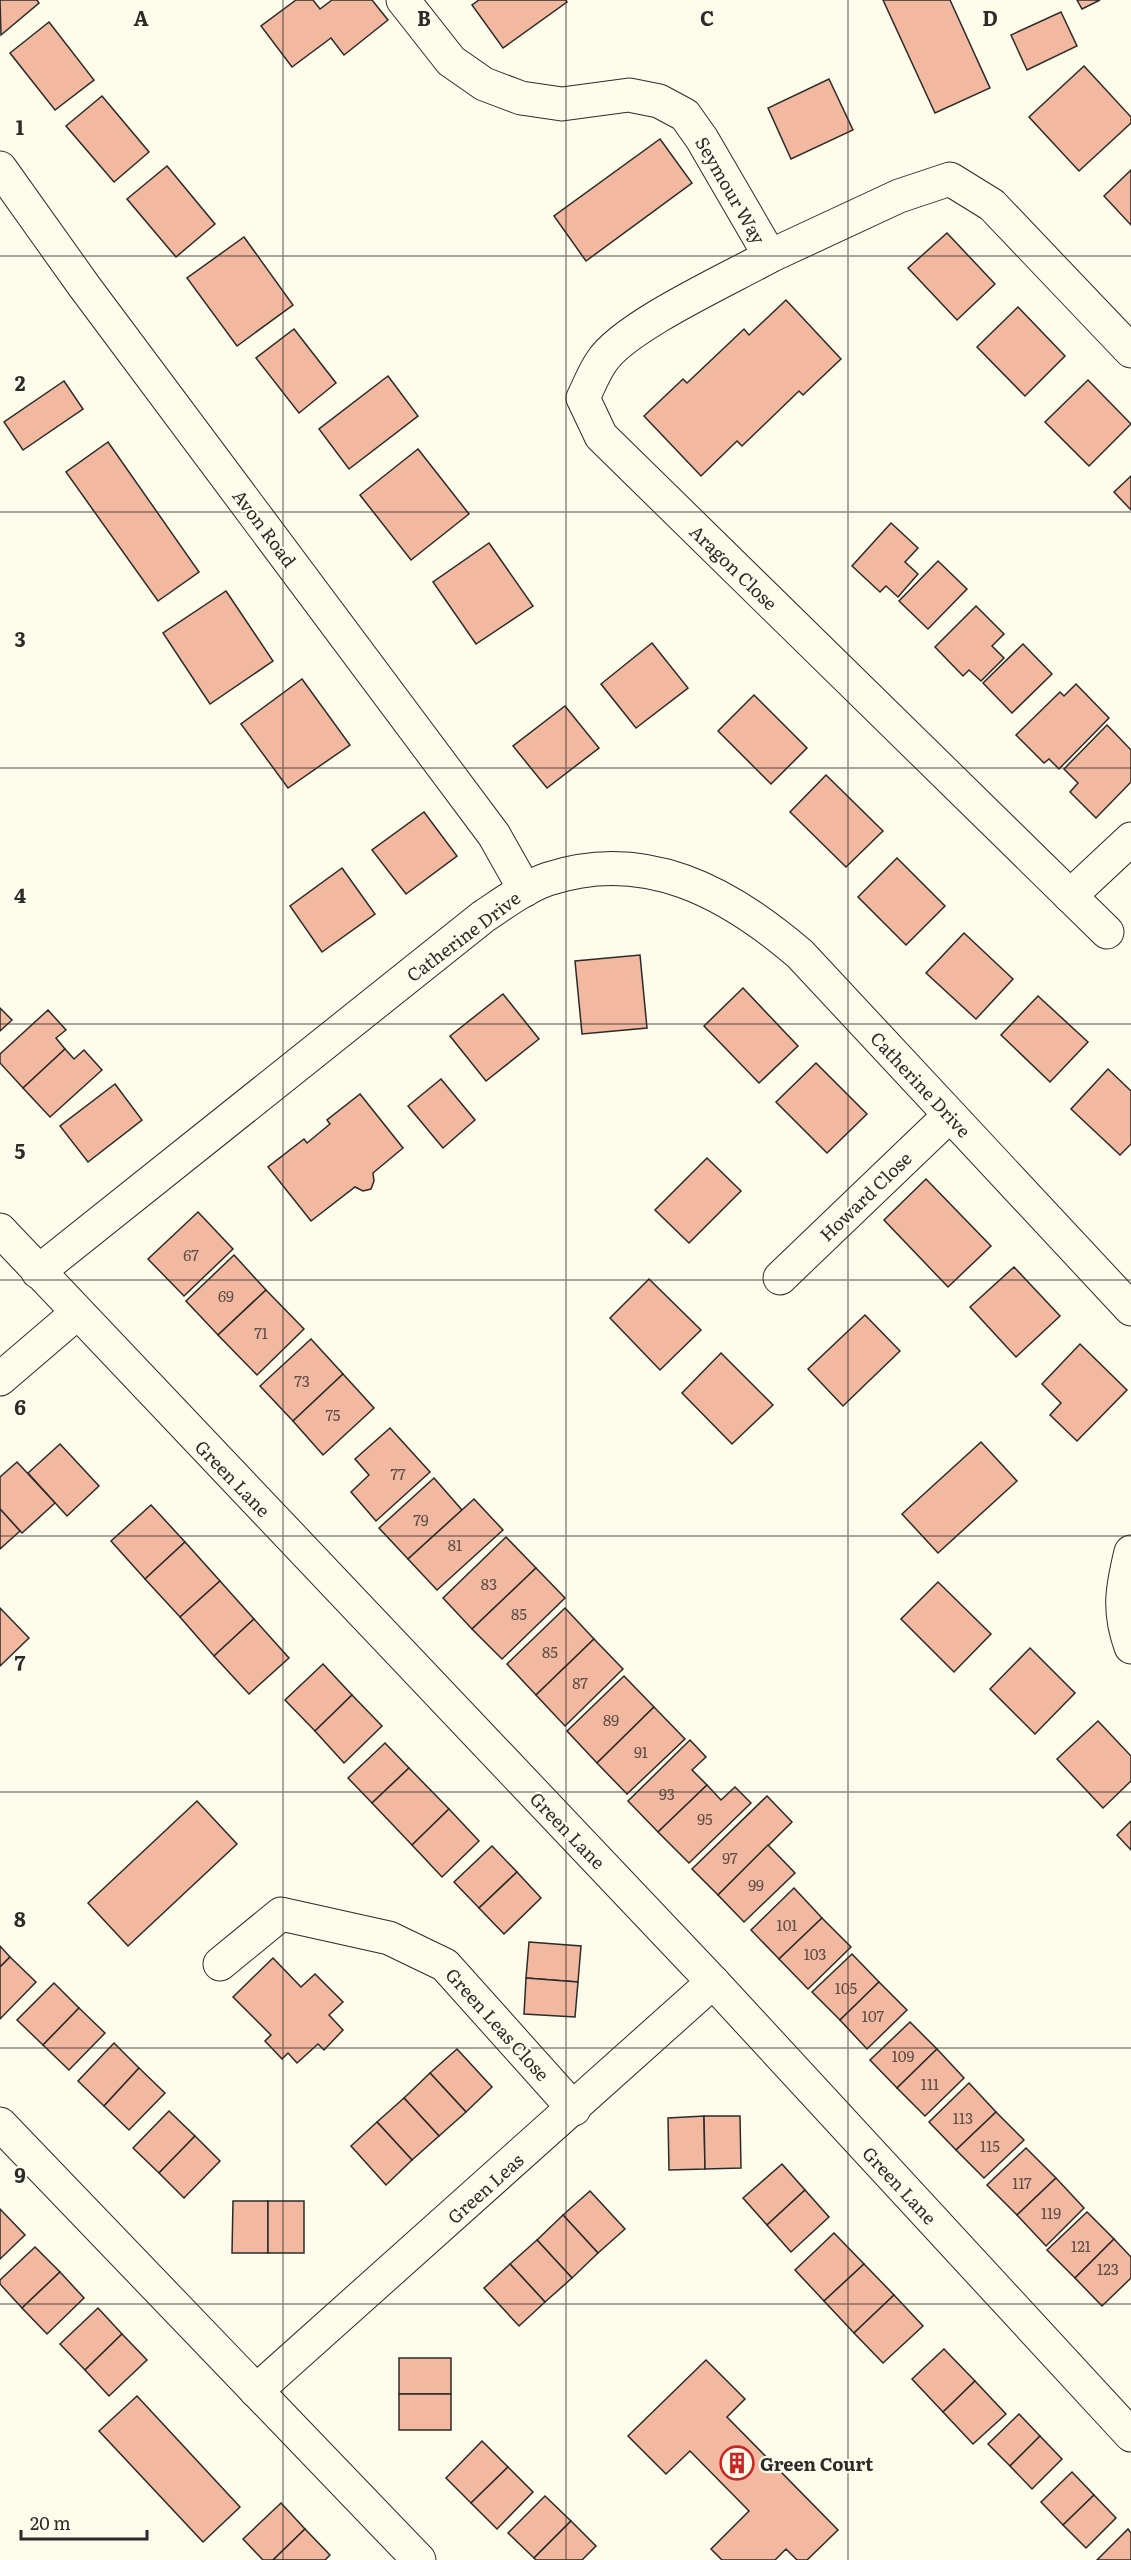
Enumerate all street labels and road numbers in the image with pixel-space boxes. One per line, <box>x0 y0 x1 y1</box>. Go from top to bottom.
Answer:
street label: Seymour Way <box>689 131 773 249</box>
street label: Avon Road <box>227 483 303 573</box>
street label: Aragon Close <box>684 518 784 616</box>
street label: Catherine Drive <box>400 884 526 988</box>
street label: Catherine Drive <box>865 1025 977 1143</box>
street label: Howard Close <box>813 1145 917 1247</box>
street label: Green Lane <box>189 1433 277 1523</box>
street label: Green Lane <box>524 1785 612 1875</box>
street label: Green Leas Close <box>440 1961 556 2087</box>
street label: Green Lane <box>857 2140 943 2230</box>
street label: Green Leas <box>441 2146 529 2230</box>

